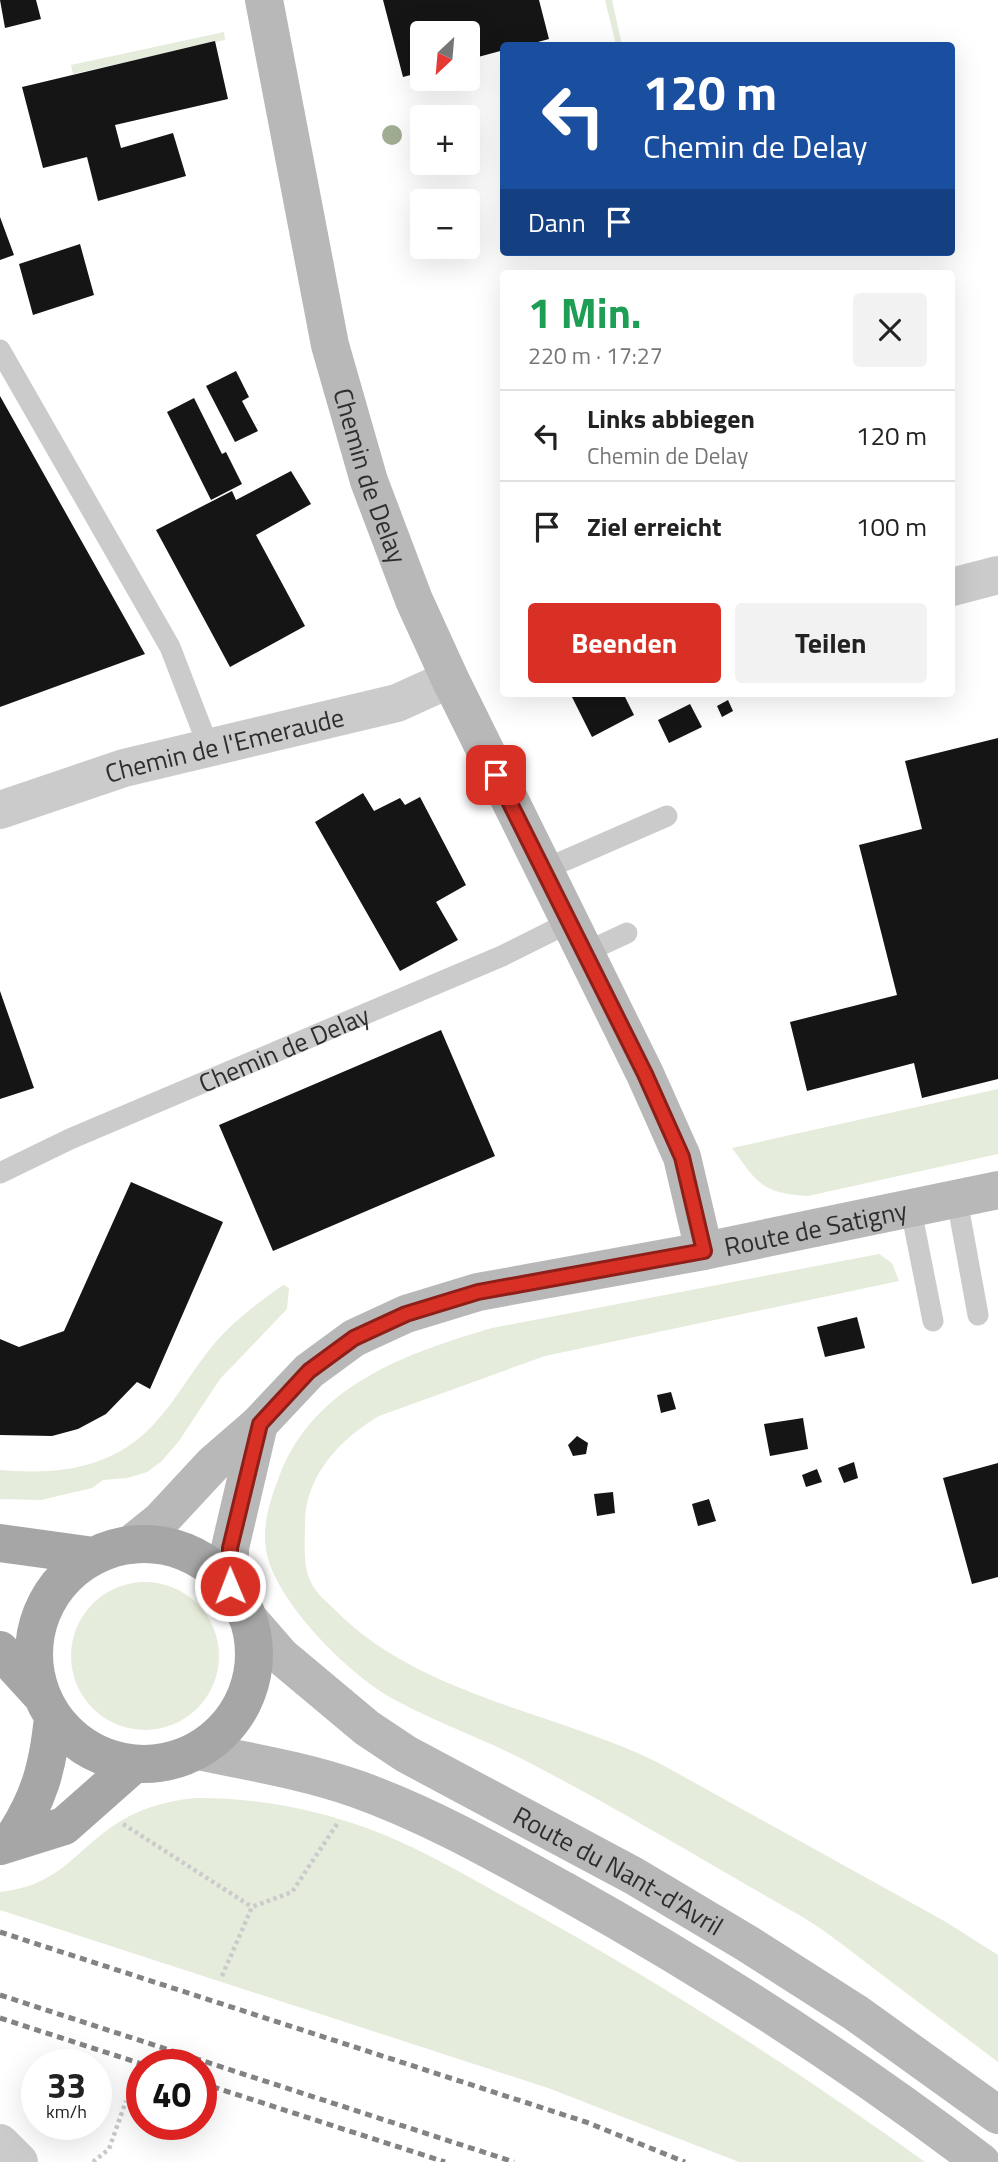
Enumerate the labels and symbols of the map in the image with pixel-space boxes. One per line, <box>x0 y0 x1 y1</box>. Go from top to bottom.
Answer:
north arrow <box>410 21 480 91</box>
street label: Chemin de Delay <box>324 383 418 569</box>
street label: Chemin de l'Emeraude <box>100 697 348 793</box>
pin <box>466 745 526 805</box>
street label: Chemin de Delay <box>192 995 375 1102</box>
street label: Route de Satigny <box>721 1190 910 1266</box>
position arrow <box>193 1549 267 1623</box>
street label: Route du Nant-d'Avril <box>507 1796 731 1945</box>
speed limit sign: 40 <box>126 2049 217 2140</box>

